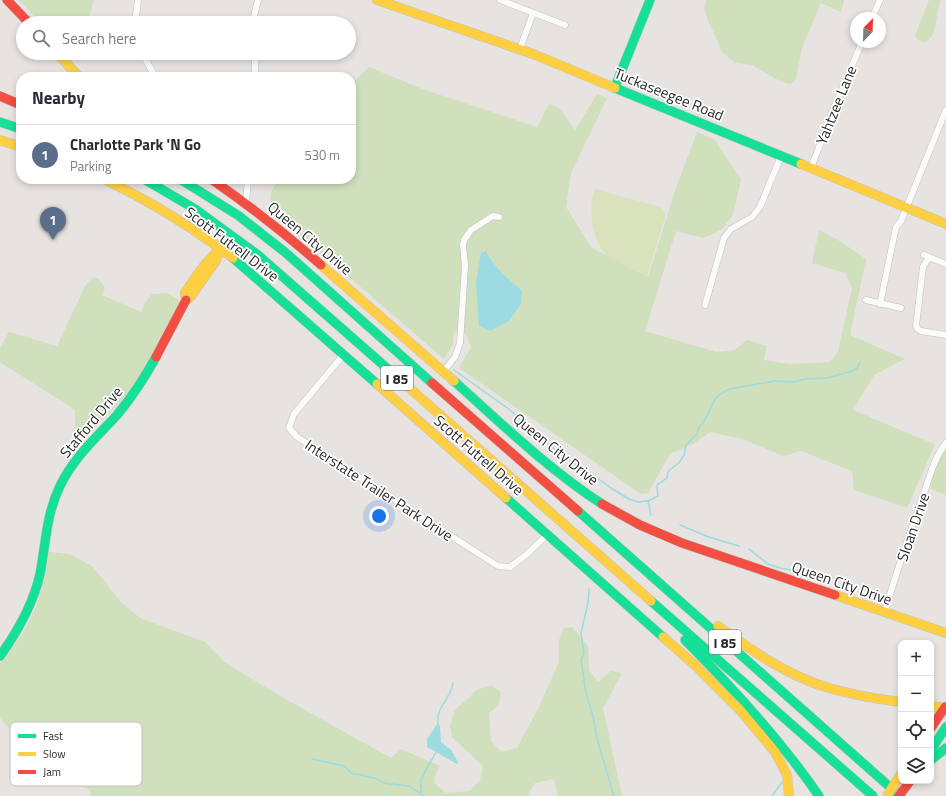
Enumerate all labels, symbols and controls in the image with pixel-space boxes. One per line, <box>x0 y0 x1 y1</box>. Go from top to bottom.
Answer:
north arrow <box>850 12 886 48</box>
search box <box>16 16 356 60</box>
icon: search <box>30 27 52 49</box>
text: Search here <box>62 27 136 50</box>
street label: Tuckaseegee Road <box>611 62 727 126</box>
street label: Yahtzee Lane <box>810 62 862 148</box>
text: Nearby <box>32 85 85 111</box>
text: Charlotte Park 'N Go <box>70 133 201 156</box>
text: 1 <box>41 145 49 165</box>
text: 530 m <box>304 145 340 165</box>
text: Parking <box>70 156 111 176</box>
street label: Queen City Drive <box>263 196 357 280</box>
street label: Scott Futrell Drive <box>180 201 284 287</box>
pin: 1 <box>40 207 66 240</box>
road number: I 85 <box>381 366 413 390</box>
street label: Stafford Drive <box>54 381 128 463</box>
street label: Queen City Drive <box>508 407 604 491</box>
street label: Scott Futrell Drive <box>429 409 529 501</box>
street label: Interstate Trailer Park Drive <box>300 433 458 547</box>
street label: Sloan Drive <box>891 490 935 564</box>
your location <box>369 506 389 526</box>
street label: Queen City Drive <box>789 555 895 611</box>
road number: I 85 <box>709 630 741 654</box>
map controls <box>898 640 934 784</box>
button: + <box>898 640 934 676</box>
button: − <box>898 676 934 712</box>
button: locate <box>898 712 934 748</box>
legend <box>10 722 142 786</box>
text: Fast <box>43 728 63 744</box>
text: Slow <box>43 746 66 762</box>
button: layers <box>898 748 934 784</box>
text: Jam <box>43 764 61 780</box>

